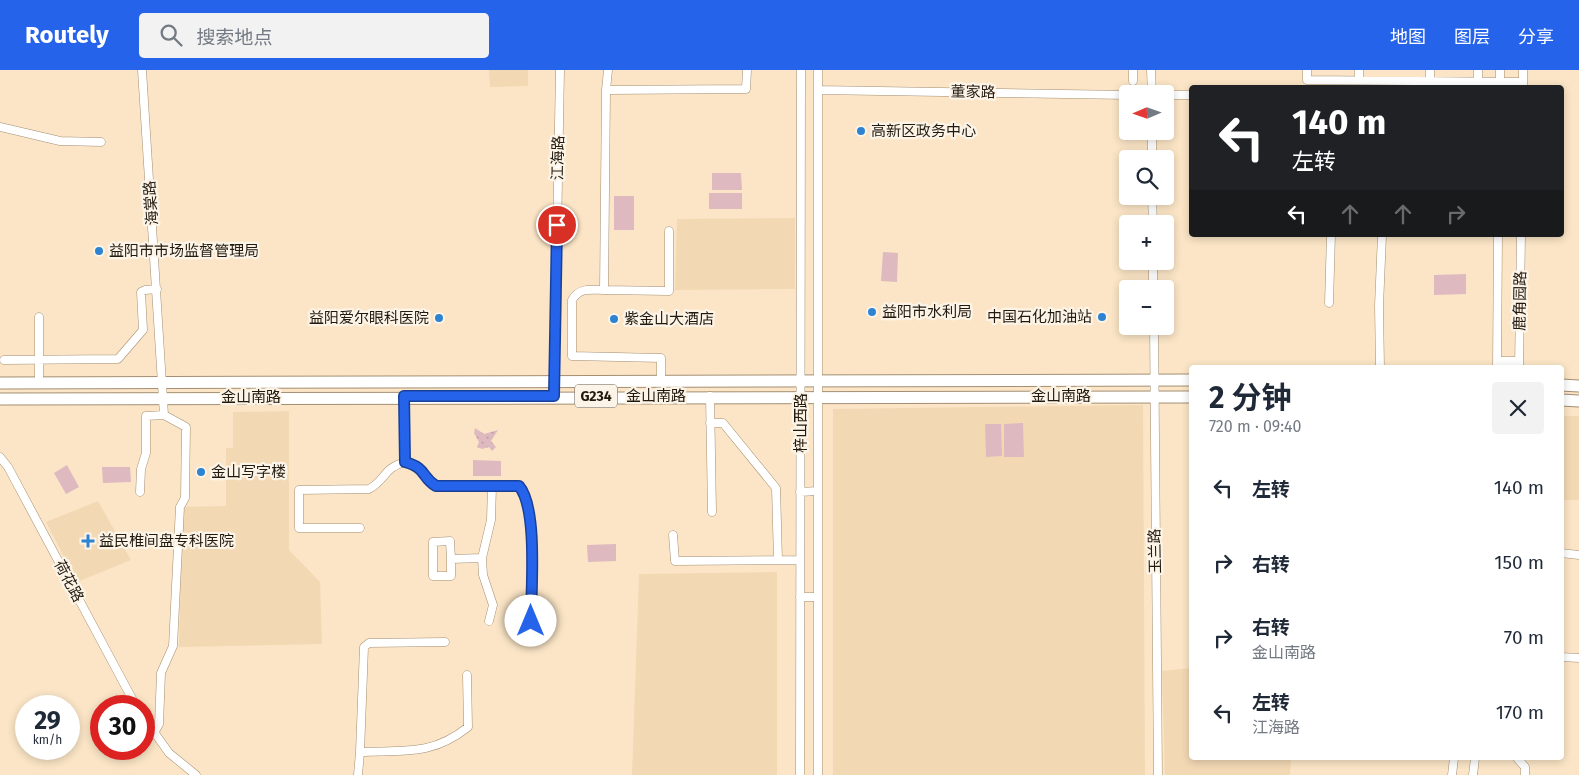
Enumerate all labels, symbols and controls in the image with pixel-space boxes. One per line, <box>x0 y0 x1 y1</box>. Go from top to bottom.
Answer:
search box <box>139 13 489 58</box>
text: Routely <box>25 21 109 49</box>
icon: search <box>157 21 185 49</box>
text: 搜索地点 <box>197 26 273 49</box>
text: 地图 <box>1390 26 1426 48</box>
text: 图层 <box>1454 26 1490 48</box>
text: 分享 <box>1518 26 1554 48</box>
street label: 董家路 <box>950 83 996 101</box>
north arrow <box>1119 85 1174 140</box>
map controls <box>1119 85 1174 335</box>
text: 140 m <box>1292 101 1386 143</box>
icon: left <box>1209 105 1274 170</box>
place label: 高新区政务中心 <box>871 122 976 140</box>
marker: 高新区政务中心 <box>855 125 867 137</box>
street label: 江海路 <box>549 135 567 181</box>
text: 左转 <box>1292 148 1336 175</box>
button: search <box>1119 150 1174 205</box>
street label: 海棠路 <box>140 180 162 226</box>
icon: left <box>1283 200 1311 228</box>
icon: ahead <box>1336 200 1364 228</box>
icon: ahead <box>1389 200 1417 228</box>
icon: right <box>1442 200 1470 228</box>
pin <box>536 204 578 246</box>
icon: arrive <box>543 211 571 239</box>
button: + <box>1119 215 1174 270</box>
place label: 益阳市市场监督管理局 <box>109 242 259 260</box>
marker: 益阳市市场监督管理局 <box>93 245 105 257</box>
street label: 鹿角园路 <box>1510 271 1530 331</box>
button: − <box>1119 280 1174 335</box>
place label: 益阳市水利局 <box>882 303 972 321</box>
marker: 益阳市水利局 <box>866 306 878 318</box>
place label: 中国石化加油站 <box>987 308 1092 326</box>
place label: 益阳爱尔眼科医院 <box>309 309 429 327</box>
place label: 紫金山大酒店 <box>624 310 714 328</box>
marker: 中国石化加油站 <box>1096 311 1108 323</box>
marker: 益阳爱尔眼科医院 <box>433 312 445 324</box>
marker: 紫金山大酒店 <box>608 313 620 325</box>
text: 2 分钟 <box>1209 380 1292 416</box>
button: close <box>1492 382 1544 434</box>
road number: G234 <box>575 384 617 408</box>
street label: 金山南路 <box>626 387 686 405</box>
street label: 金山南路 <box>1031 387 1091 405</box>
street label: 金山南路 <box>221 388 281 406</box>
street label: 梓山西路 <box>792 393 810 453</box>
text: 720 m · 09:40 <box>1209 417 1301 436</box>
place label: 金山写字楼 <box>211 463 286 481</box>
marker: 金山写字楼 <box>195 466 207 478</box>
icon: left <box>1209 474 1237 502</box>
text: 140 m <box>1494 476 1544 499</box>
text: 左转 <box>1252 478 1290 501</box>
street label: 玉兰路 <box>1146 528 1164 574</box>
place label: 益民椎间盘专科医院 <box>99 532 234 550</box>
marker: 益民椎间盘专科医院 <box>81 534 95 548</box>
icon: right <box>1209 549 1237 577</box>
text: 150 m <box>1494 551 1544 574</box>
text: 右转 <box>1252 553 1290 576</box>
street label: 荷花路 <box>50 557 88 605</box>
position arrow <box>504 594 556 646</box>
text: 右转 <box>1252 616 1290 639</box>
icon: right <box>1209 624 1237 652</box>
text: 70 m <box>1504 626 1544 649</box>
text: 金山南路 <box>1252 643 1316 662</box>
text: 左转 <box>1252 691 1290 714</box>
speed limit sign: 30 <box>90 695 155 760</box>
icon: left <box>1209 699 1237 727</box>
text: 170 m <box>1496 701 1544 724</box>
text: 29 <box>34 706 61 736</box>
text: 江海路 <box>1252 718 1300 737</box>
text: km/h <box>33 733 62 747</box>

